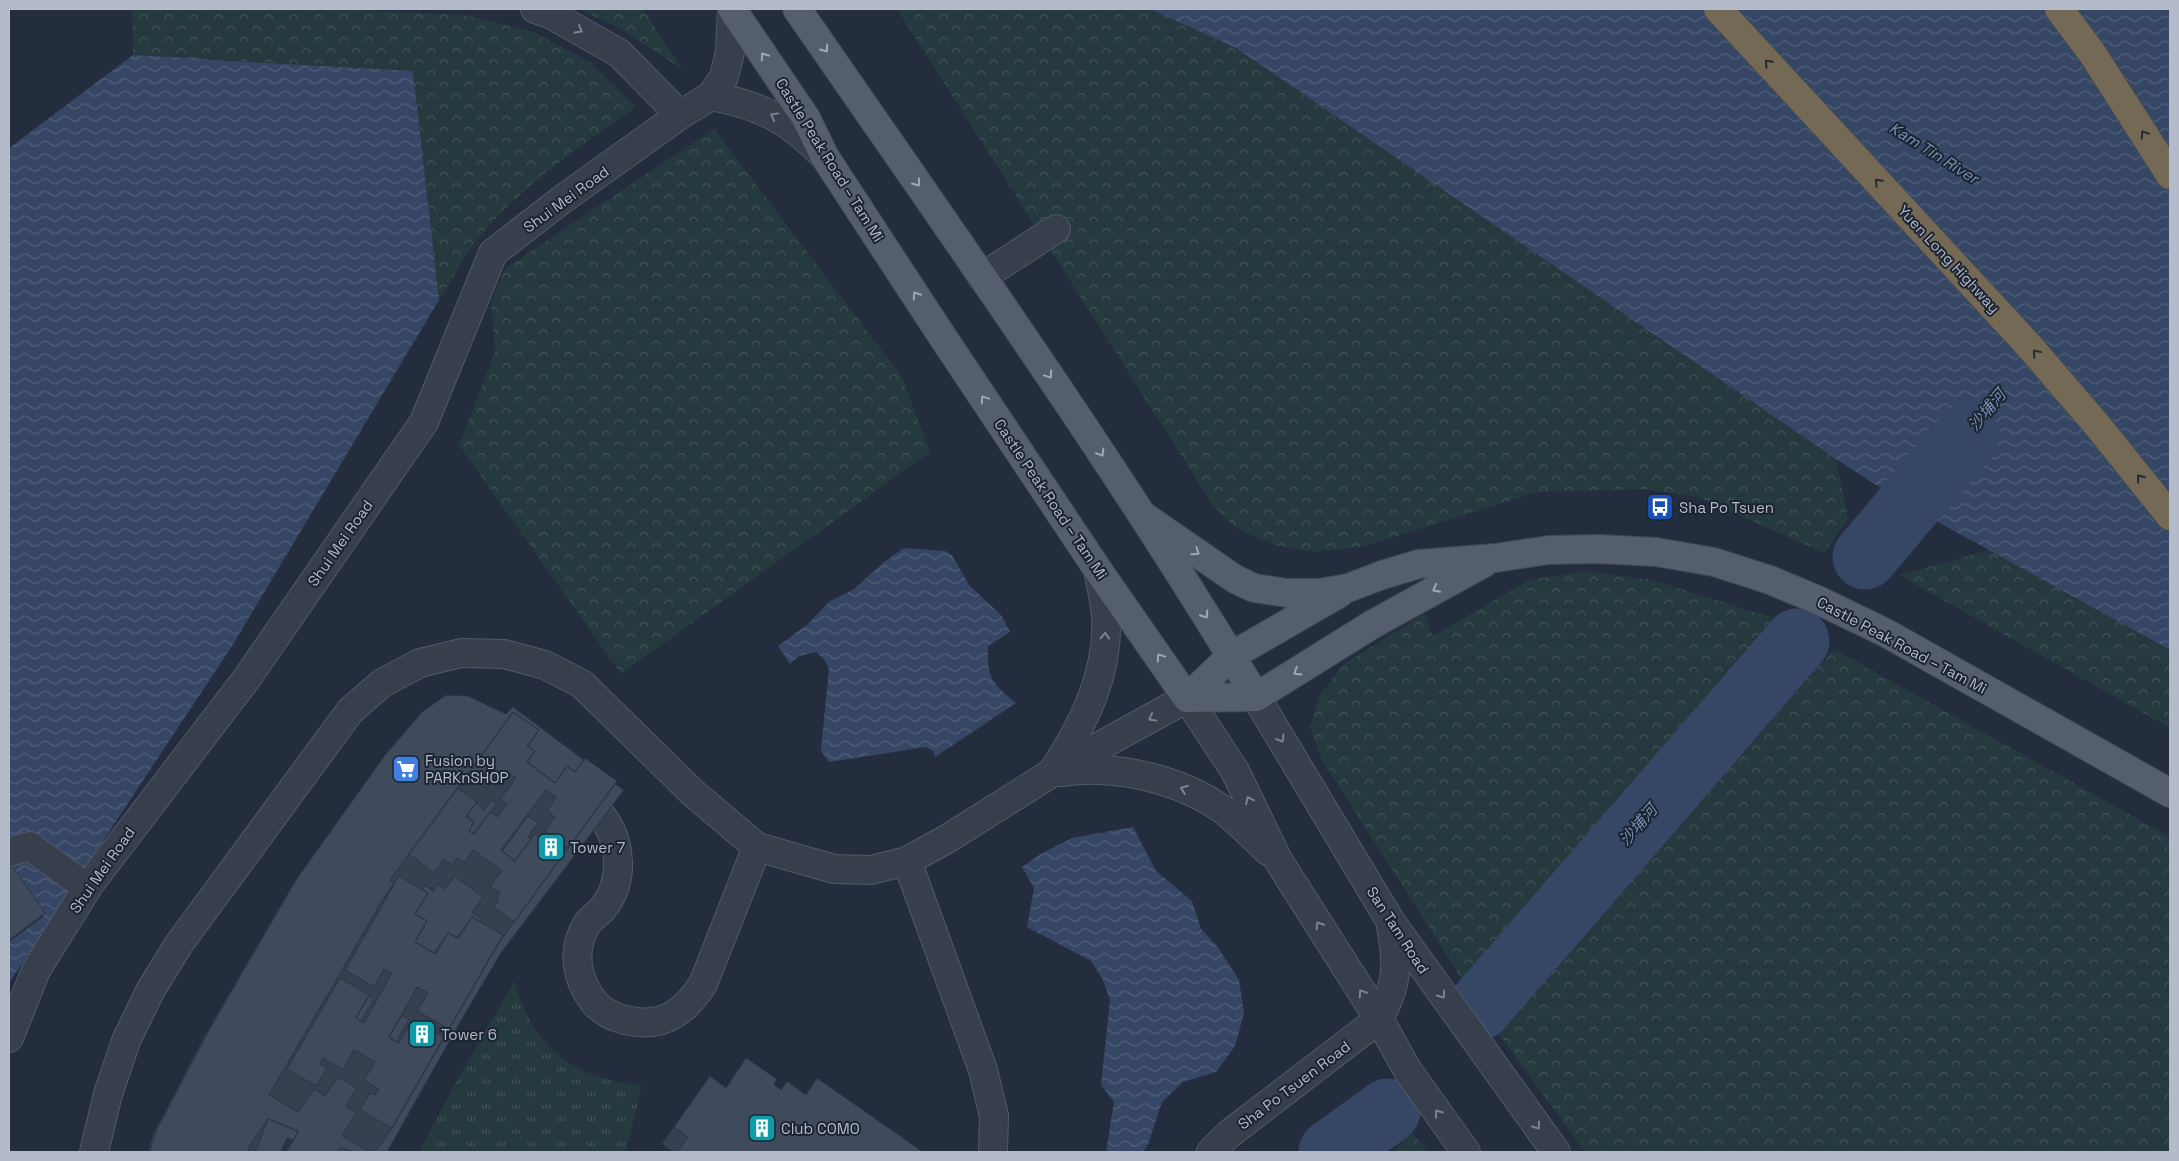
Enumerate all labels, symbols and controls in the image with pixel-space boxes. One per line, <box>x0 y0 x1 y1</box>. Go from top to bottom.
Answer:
one-way arrow <box>573 23 582 33</box>
one-way arrow <box>819 43 828 53</box>
one-way arrow <box>761 52 770 62</box>
one-way arrow <box>1765 59 1774 68</box>
street label: Castle Peak Road – Tam Mi <box>772 75 888 245</box>
one-way arrow <box>770 112 779 122</box>
water label: Kam Tin River <box>1885 117 1984 190</box>
one-way arrow <box>2141 131 2150 140</box>
street label: Shui Mei Road <box>519 162 613 236</box>
one-way arrow <box>911 177 920 186</box>
one-way arrow <box>1875 179 1884 188</box>
street label: Yuen Long Highway <box>1894 201 2004 317</box>
one-way arrow <box>912 291 922 300</box>
one-way arrow <box>2032 350 2041 359</box>
one-way arrow <box>1043 369 1052 379</box>
water label: 沙埔河 <box>1964 383 2012 435</box>
one-way arrow <box>981 395 990 404</box>
street label: Castle Peak Road – Tam Mi <box>990 415 1112 583</box>
one-way arrow <box>1095 448 1105 457</box>
one-way arrow <box>2138 475 2146 484</box>
bus stop icon: Sha Po Tsuen <box>1645 492 1675 522</box>
street label: Shui Mei Road <box>303 496 377 590</box>
place label: Sha Po Tsuen <box>1679 498 1774 517</box>
one-way arrow <box>1191 546 1200 555</box>
one-way arrow <box>1432 583 1441 593</box>
street label: Castle Peak Road – Tam Mi <box>1814 592 1990 698</box>
one-way arrow <box>1199 610 1208 619</box>
one-way arrow <box>1100 632 1111 640</box>
one-way arrow <box>1157 653 1167 662</box>
one-way arrow <box>1293 666 1302 676</box>
one-way arrow <box>1149 712 1158 722</box>
one-way arrow <box>1275 733 1285 742</box>
place label: Fusion by PARKnSHOP <box>425 751 509 787</box>
supermarket icon: Fusion by PARKnSHOP <box>391 754 421 784</box>
one-way arrow <box>1180 785 1189 795</box>
one-way arrow <box>1246 797 1256 806</box>
water label: 沙埔河 <box>1614 798 1664 850</box>
street label: Shui Mei Road <box>65 823 139 917</box>
building icon: Tower 7 <box>536 832 566 862</box>
place label: Tower 7 <box>570 838 625 857</box>
street label: San Tam Road <box>1363 883 1433 977</box>
one-way arrow <box>1316 921 1326 930</box>
one-way arrow <box>1359 989 1369 998</box>
one-way arrow <box>1436 989 1445 999</box>
building icon: Tower 6 <box>407 1019 437 1049</box>
place label: Tower 6 <box>441 1025 497 1044</box>
street label: Sha Po Tsuen Road <box>1234 1037 1354 1133</box>
one-way arrow <box>1435 1109 1444 1118</box>
building icon: Club COMO <box>747 1113 777 1143</box>
place label: Club COMO <box>781 1119 860 1138</box>
one-way arrow <box>1532 1120 1540 1129</box>

